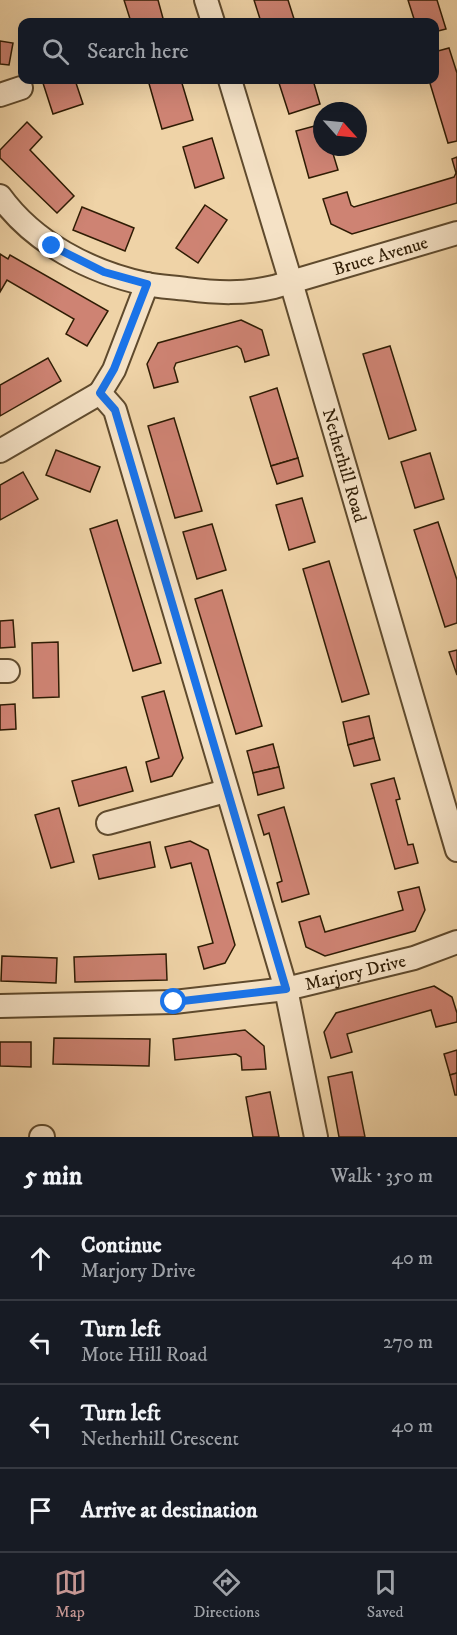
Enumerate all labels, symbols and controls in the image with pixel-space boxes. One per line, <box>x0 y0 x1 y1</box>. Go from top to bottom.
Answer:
search box <box>18 18 439 84</box>
icon: search <box>39 35 72 68</box>
text: Search here <box>87 38 189 65</box>
north arrow <box>313 102 367 156</box>
route end <box>38 232 64 258</box>
street label: Bruce Avenue <box>331 232 431 281</box>
street label: Netherhill Road <box>317 406 371 525</box>
street label: Marjory Drive <box>303 950 408 996</box>
route start <box>160 988 186 1014</box>
text: 5 min <box>24 1160 82 1193</box>
text: Walk · 350 m <box>331 1164 433 1189</box>
text: Continue <box>81 1232 162 1259</box>
icon: ahead <box>24 1242 57 1275</box>
text: 40 m <box>391 1246 433 1271</box>
text: Marjory Drive <box>81 1259 195 1284</box>
text: Turn left <box>81 1316 161 1343</box>
icon: left <box>24 1326 57 1359</box>
text: 270 m <box>383 1330 433 1355</box>
text: Mote Hill Road <box>81 1343 207 1368</box>
text: Turn left <box>81 1400 161 1427</box>
icon: left <box>24 1410 57 1443</box>
text: 40 m <box>391 1414 433 1439</box>
text: Netherhill Crescent <box>81 1427 239 1452</box>
icon: arrive <box>24 1494 57 1527</box>
text: Arrive at destination <box>81 1497 258 1524</box>
tab: Map <box>54 1566 87 1622</box>
tab: Directions <box>194 1566 260 1622</box>
tab: Saved <box>367 1566 404 1622</box>

